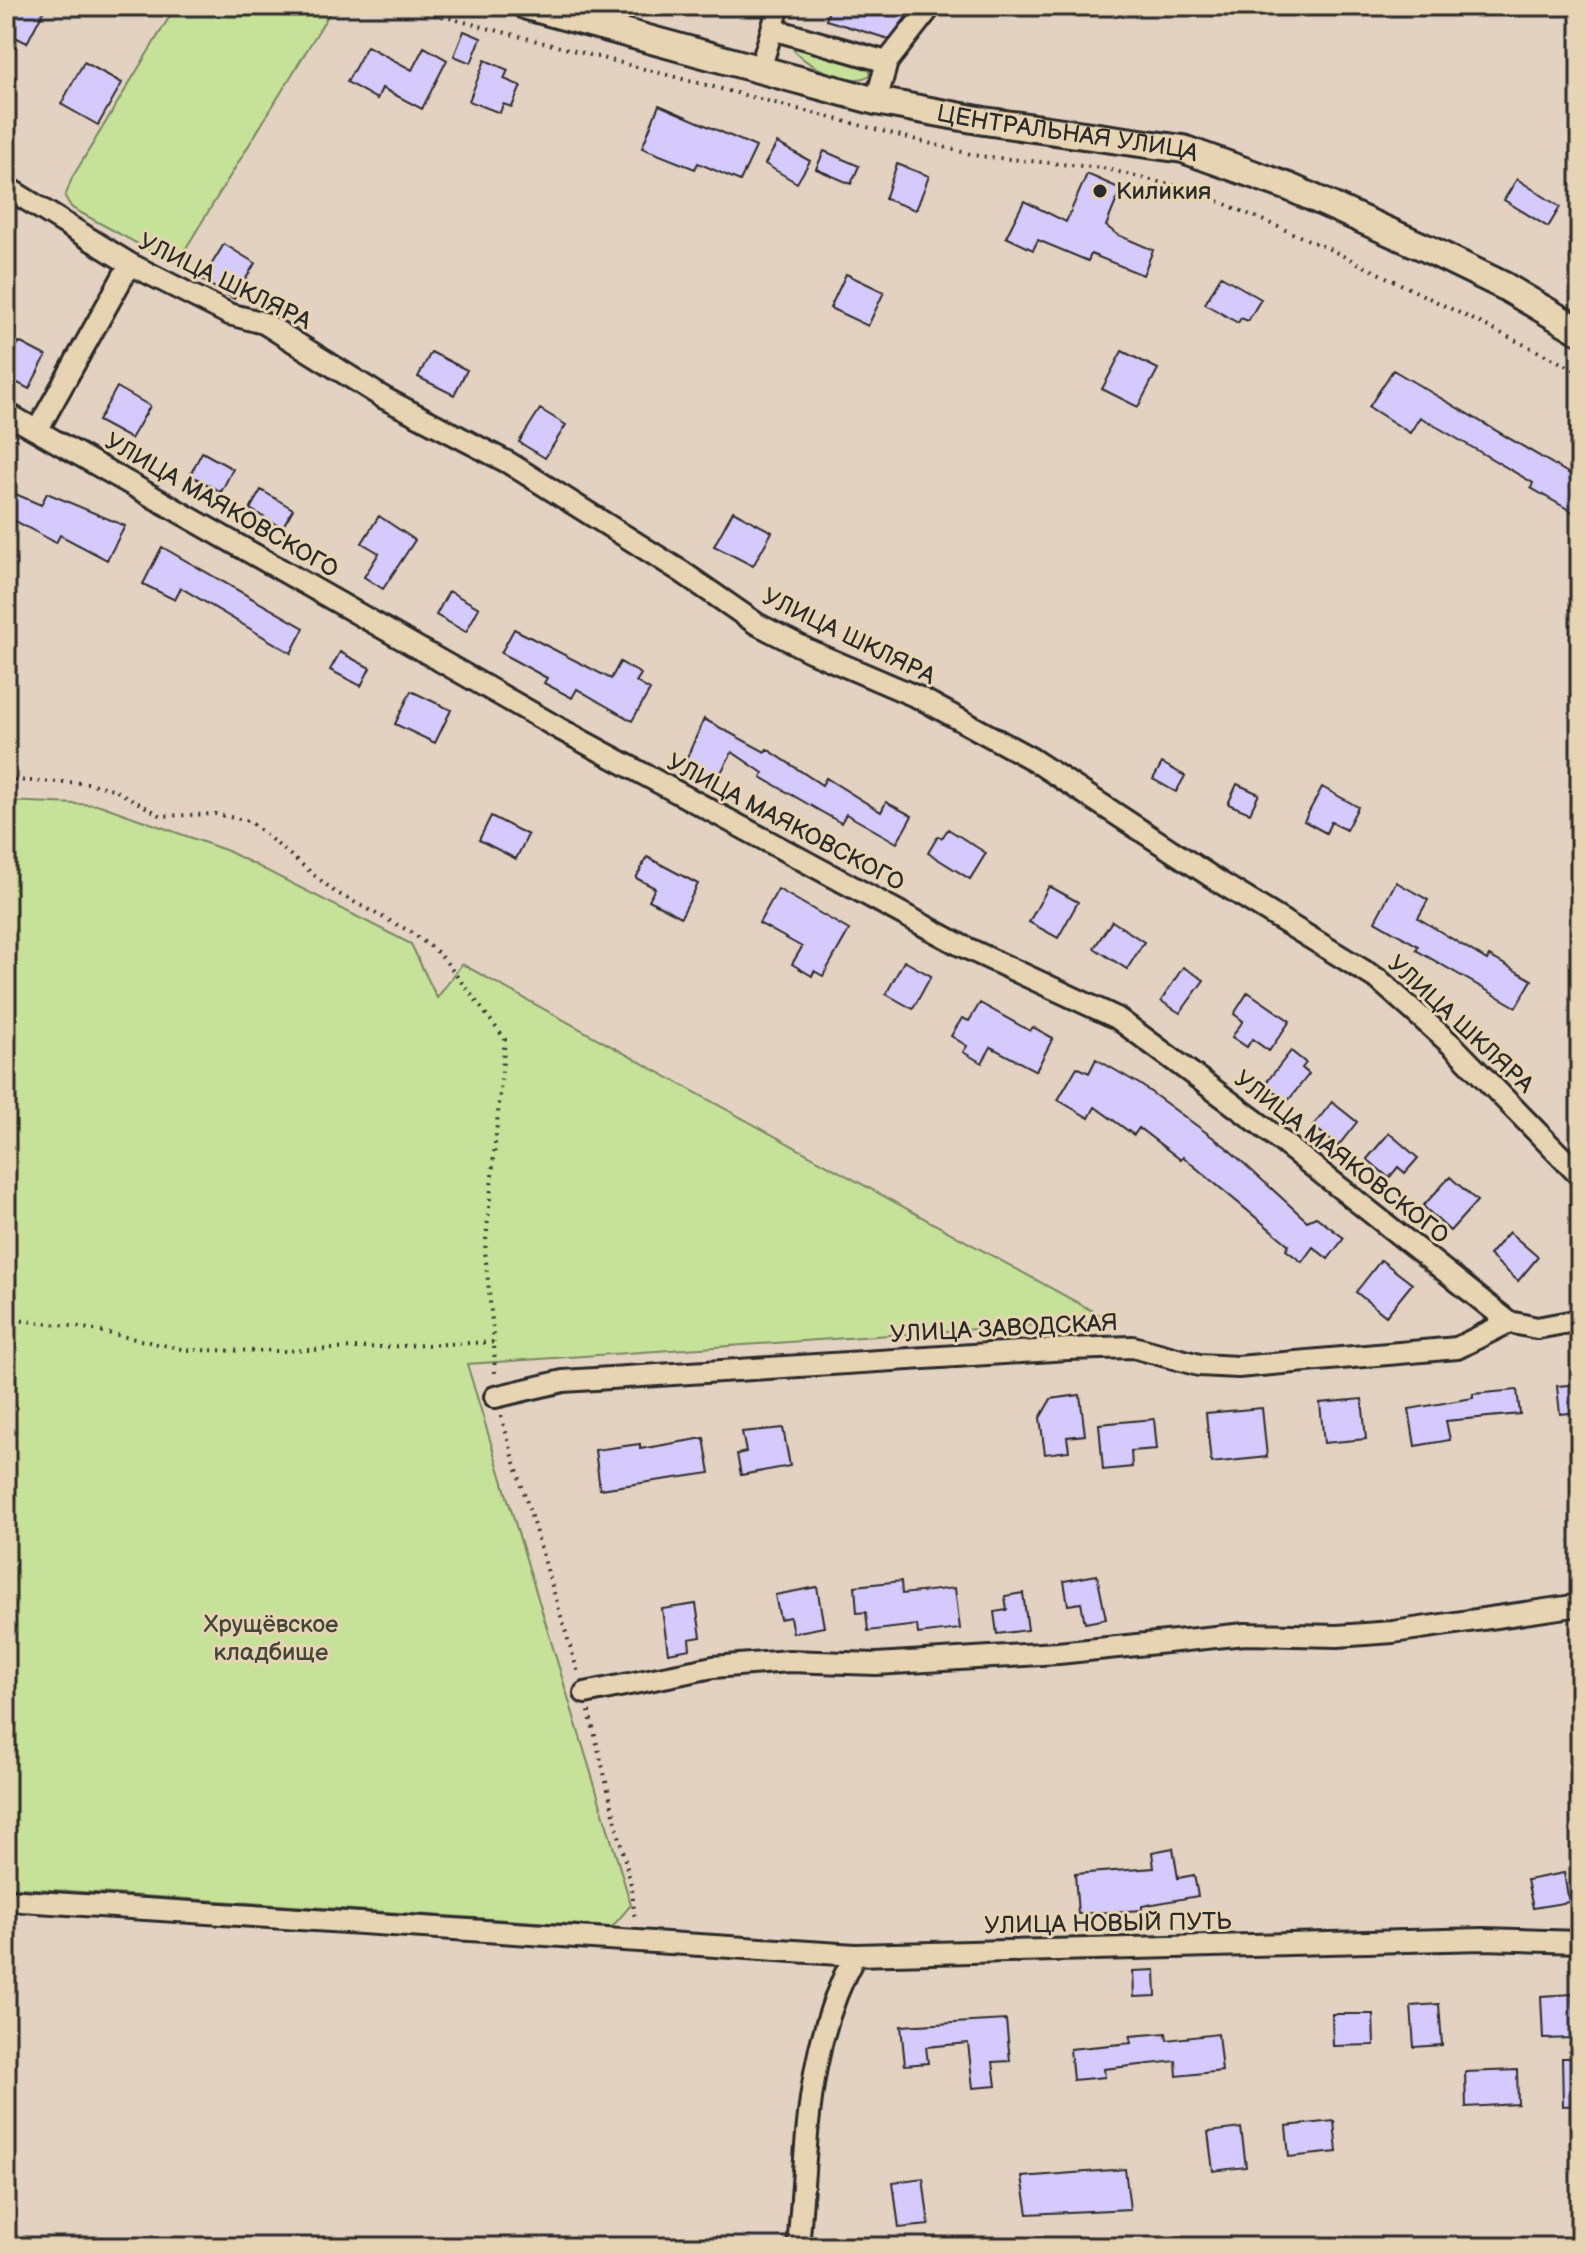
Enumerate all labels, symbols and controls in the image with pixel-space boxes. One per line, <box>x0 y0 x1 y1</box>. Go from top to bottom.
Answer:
street label: ЦЕНТРАЛЬНАЯ УЛИЦА <box>935 99 1203 169</box>
place label: Киликия <box>1116 177 1211 206</box>
marker: Киликия <box>1091 182 1109 200</box>
street label: УЛИЦА ШКЛЯРА <box>134 227 316 336</box>
street label: УЛИЦА МАЯКОВСКОГО <box>100 427 344 584</box>
street label: УЛИЦА ШКЛЯРА <box>758 582 940 691</box>
street label: УЛИЦА МАЯКОВСКОГО <box>662 747 909 897</box>
street label: УЛИЦА ШКЛЯРА <box>1382 949 1540 1100</box>
street label: УЛИЦА МАЯКОВСКОГО <box>1228 1064 1455 1250</box>
street label: УЛИЦА ЗАВОДСКАЯ <box>889 1308 1119 1349</box>
park label: Хрущёвское кладбище <box>204 1610 338 1667</box>
street label: УЛИЦА НОВЫЙ ПУТЬ <box>984 1907 1232 1940</box>

